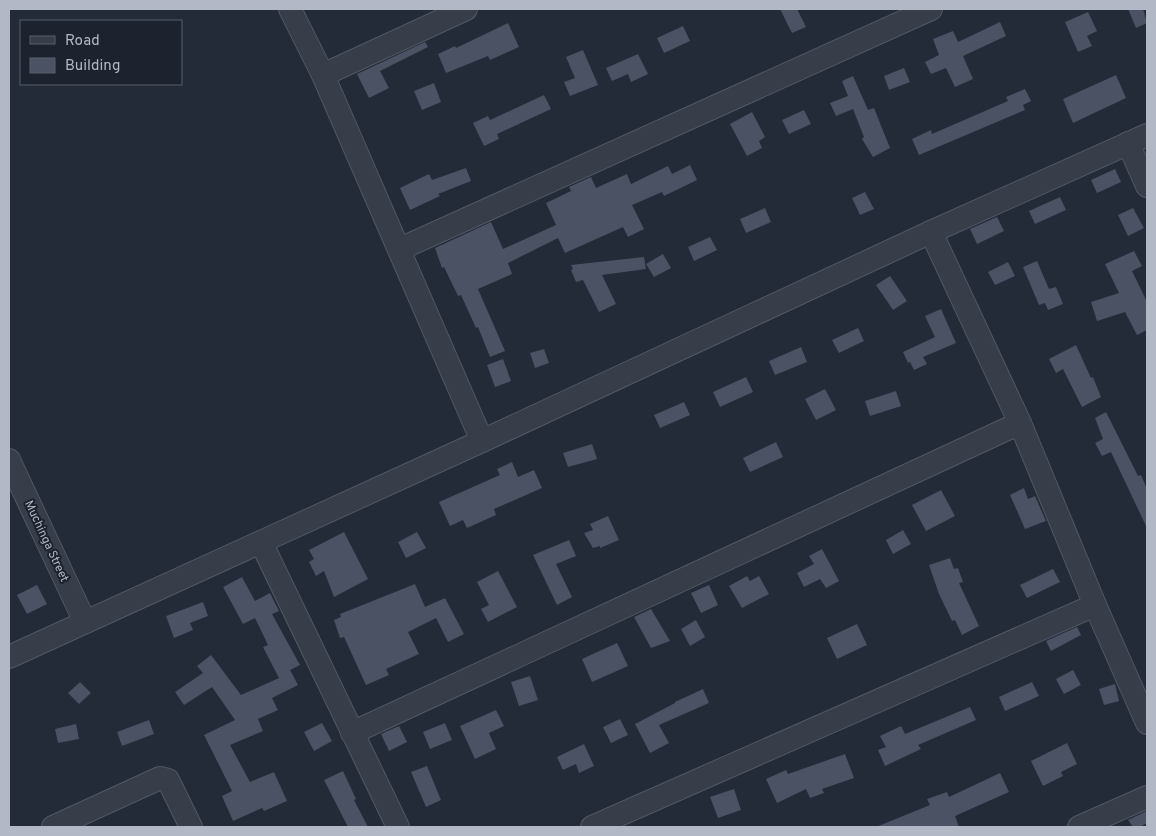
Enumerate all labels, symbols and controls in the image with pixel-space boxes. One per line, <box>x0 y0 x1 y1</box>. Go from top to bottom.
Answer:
legend <box>20 20 182 85</box>
text: Road <box>65 32 100 51</box>
text: Building <box>65 57 120 76</box>
street label: Muchinga Street <box>20 498 72 585</box>

